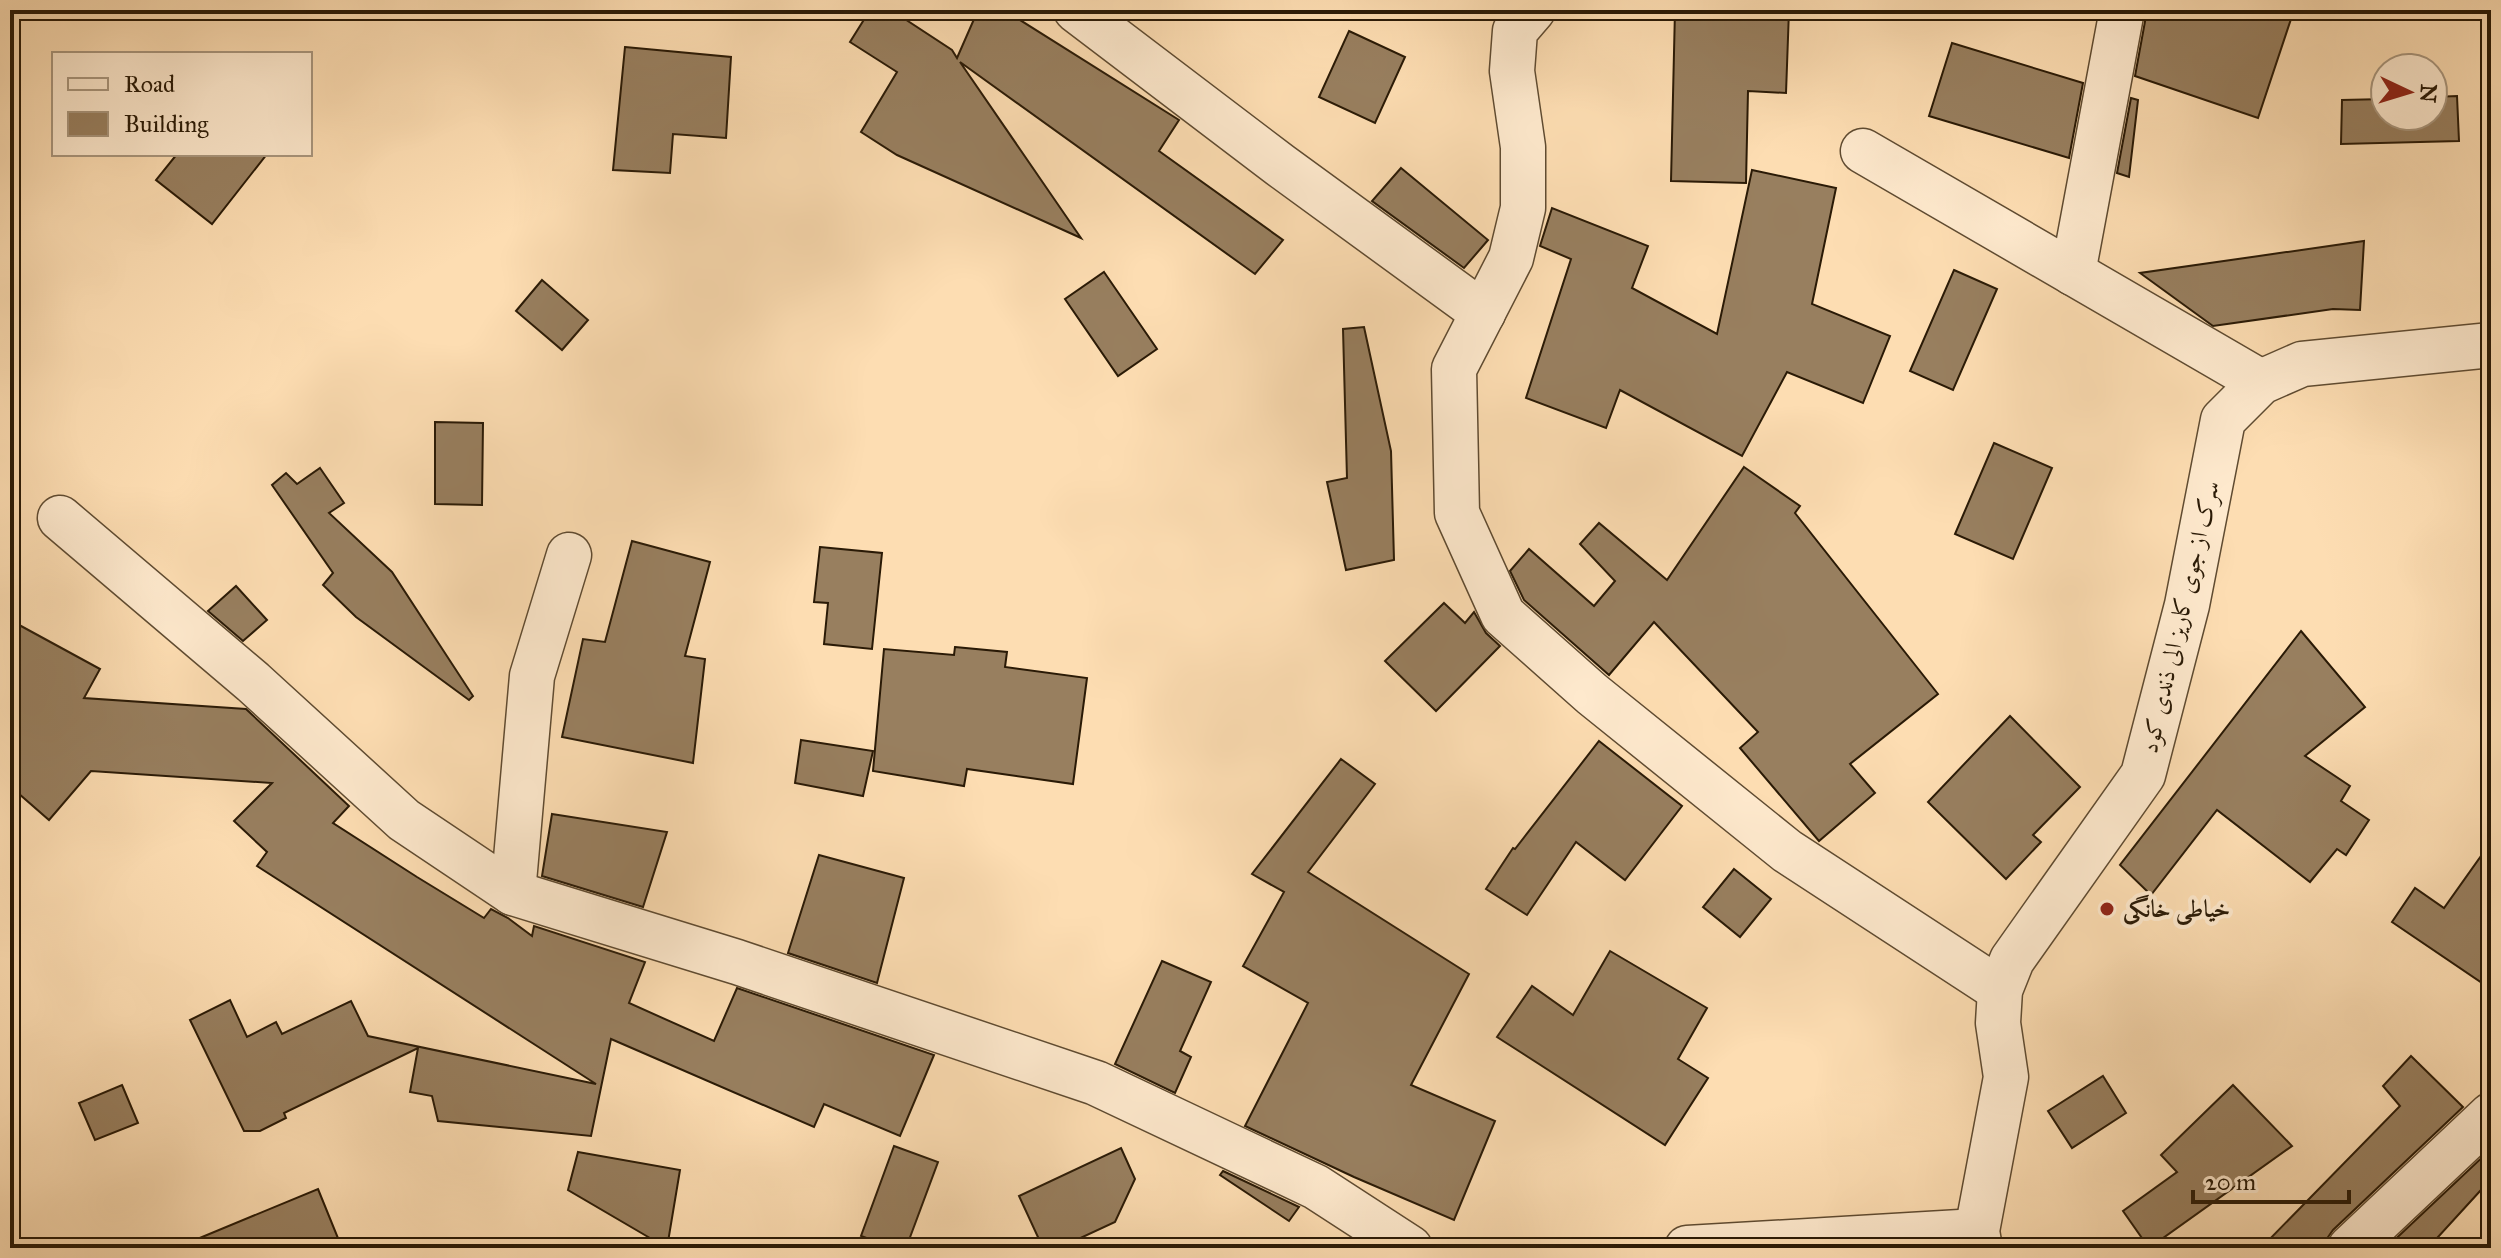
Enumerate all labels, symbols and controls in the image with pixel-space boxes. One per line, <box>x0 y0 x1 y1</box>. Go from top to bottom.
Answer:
legend <box>52 52 312 156</box>
north arrow <box>2369 52 2449 132</box>
text: Road <box>124 69 175 99</box>
text: N <box>2414 83 2443 104</box>
text: Building <box>124 109 209 139</box>
street label: سرک از جوی کاریز الی ذندی کود <box>2134 478 2227 756</box>
place label: خیاطی خانگی <box>2123 894 2231 925</box>
marker: خیاطی خانگی <box>2098 900 2116 918</box>
scale bar <box>2193 1154 2349 1204</box>
text: 20 m <box>2205 1167 2256 1197</box>

